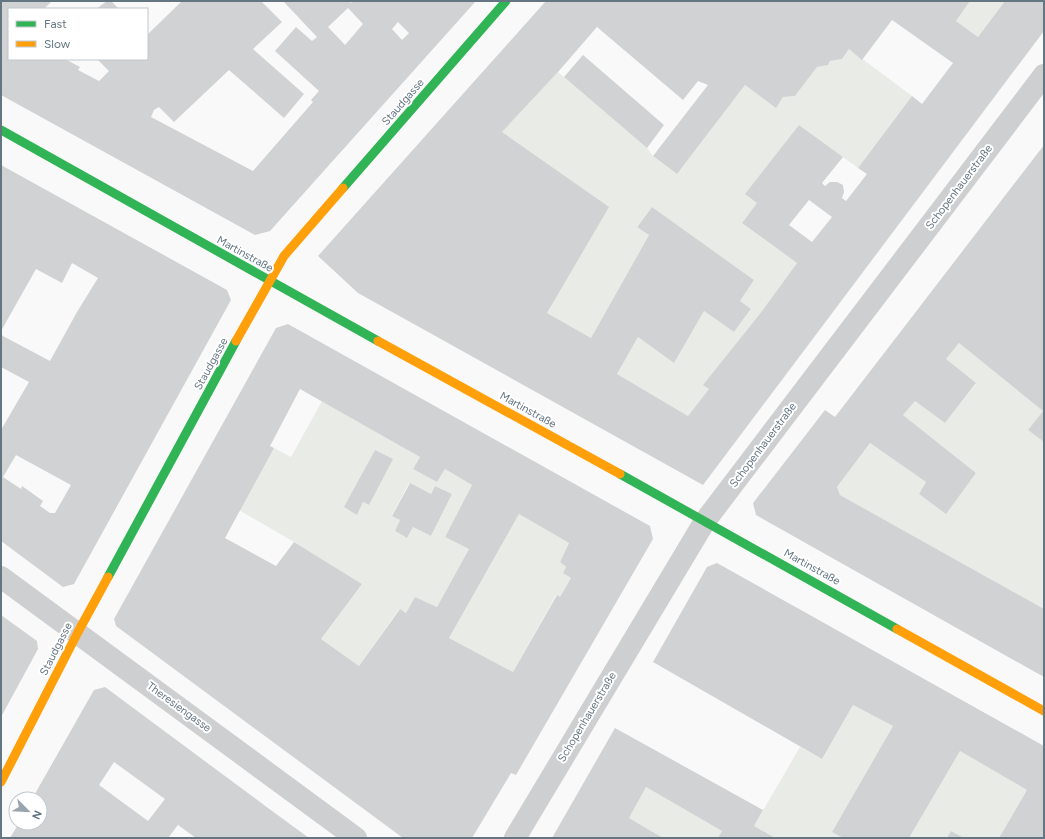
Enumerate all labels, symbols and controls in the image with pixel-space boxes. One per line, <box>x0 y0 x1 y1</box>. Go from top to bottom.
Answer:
legend <box>8 8 148 60</box>
text: Fast <box>44 17 67 31</box>
text: Slow <box>44 37 71 51</box>
street label: Staudgasse <box>379 76 427 128</box>
street label: Schopenhauerstraße <box>923 142 995 232</box>
street label: Martinstraße <box>215 233 275 275</box>
street label: Staudgasse <box>191 336 231 392</box>
street label: Martinstraße <box>498 389 558 431</box>
street label: Schopenhauerstraße <box>727 400 799 490</box>
street label: Martinstraße <box>782 546 842 588</box>
street label: Staudgasse <box>37 620 75 678</box>
street label: Schopenhauerstraße <box>555 670 619 764</box>
street label: Theresiengasse <box>144 679 214 735</box>
north arrow <box>8 791 48 831</box>
text: N <box>29 808 44 821</box>

